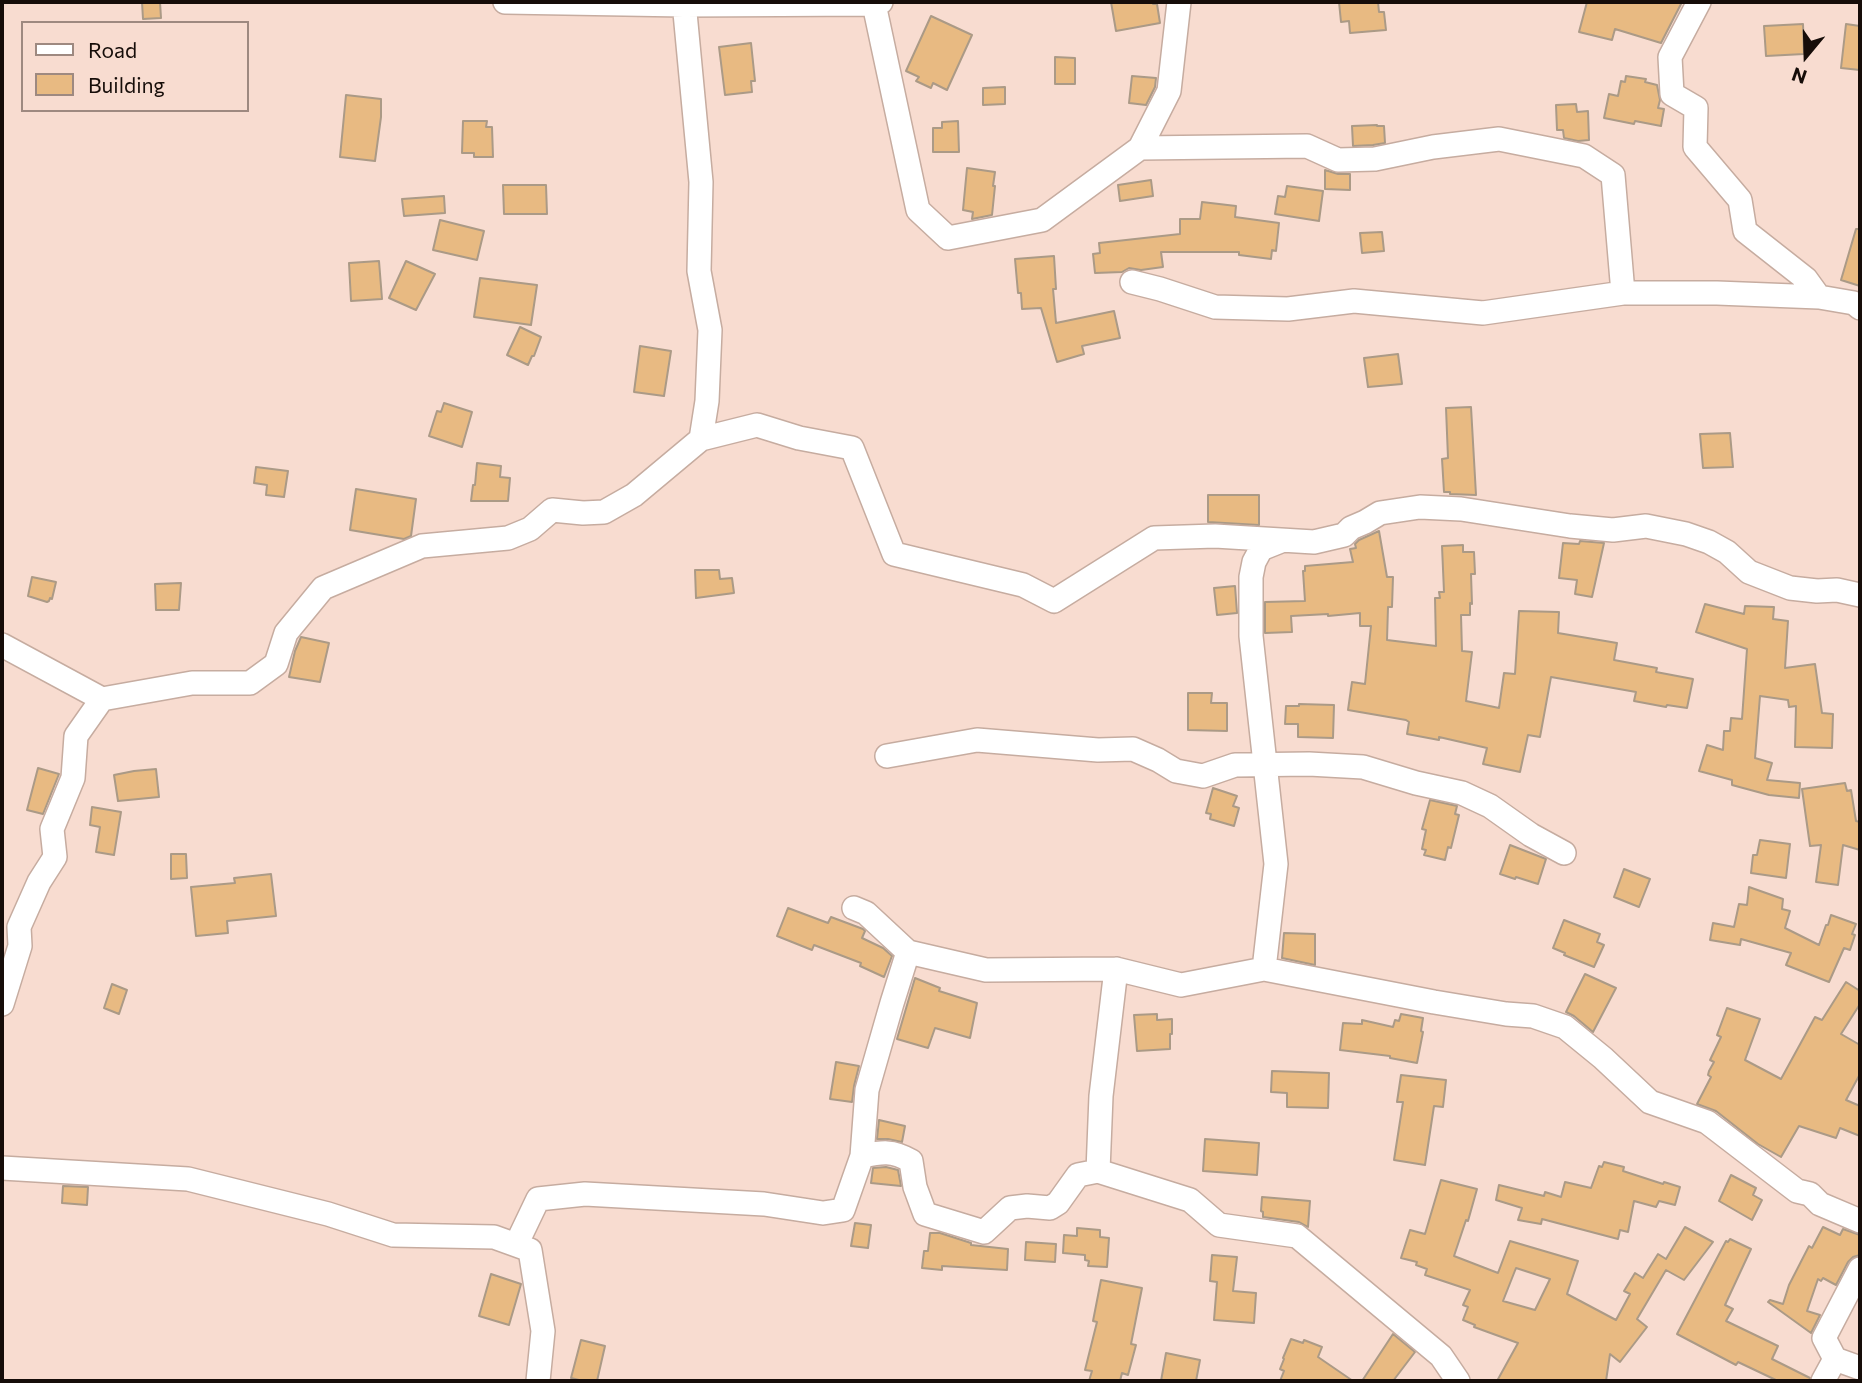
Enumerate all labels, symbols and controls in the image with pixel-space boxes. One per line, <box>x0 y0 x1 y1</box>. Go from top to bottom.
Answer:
legend <box>21 21 248 112</box>
north arrow <box>1771 21 1841 91</box>
text: Road <box>88 37 137 62</box>
text: N <box>1789 63 1809 90</box>
text: Building <box>88 72 165 97</box>

